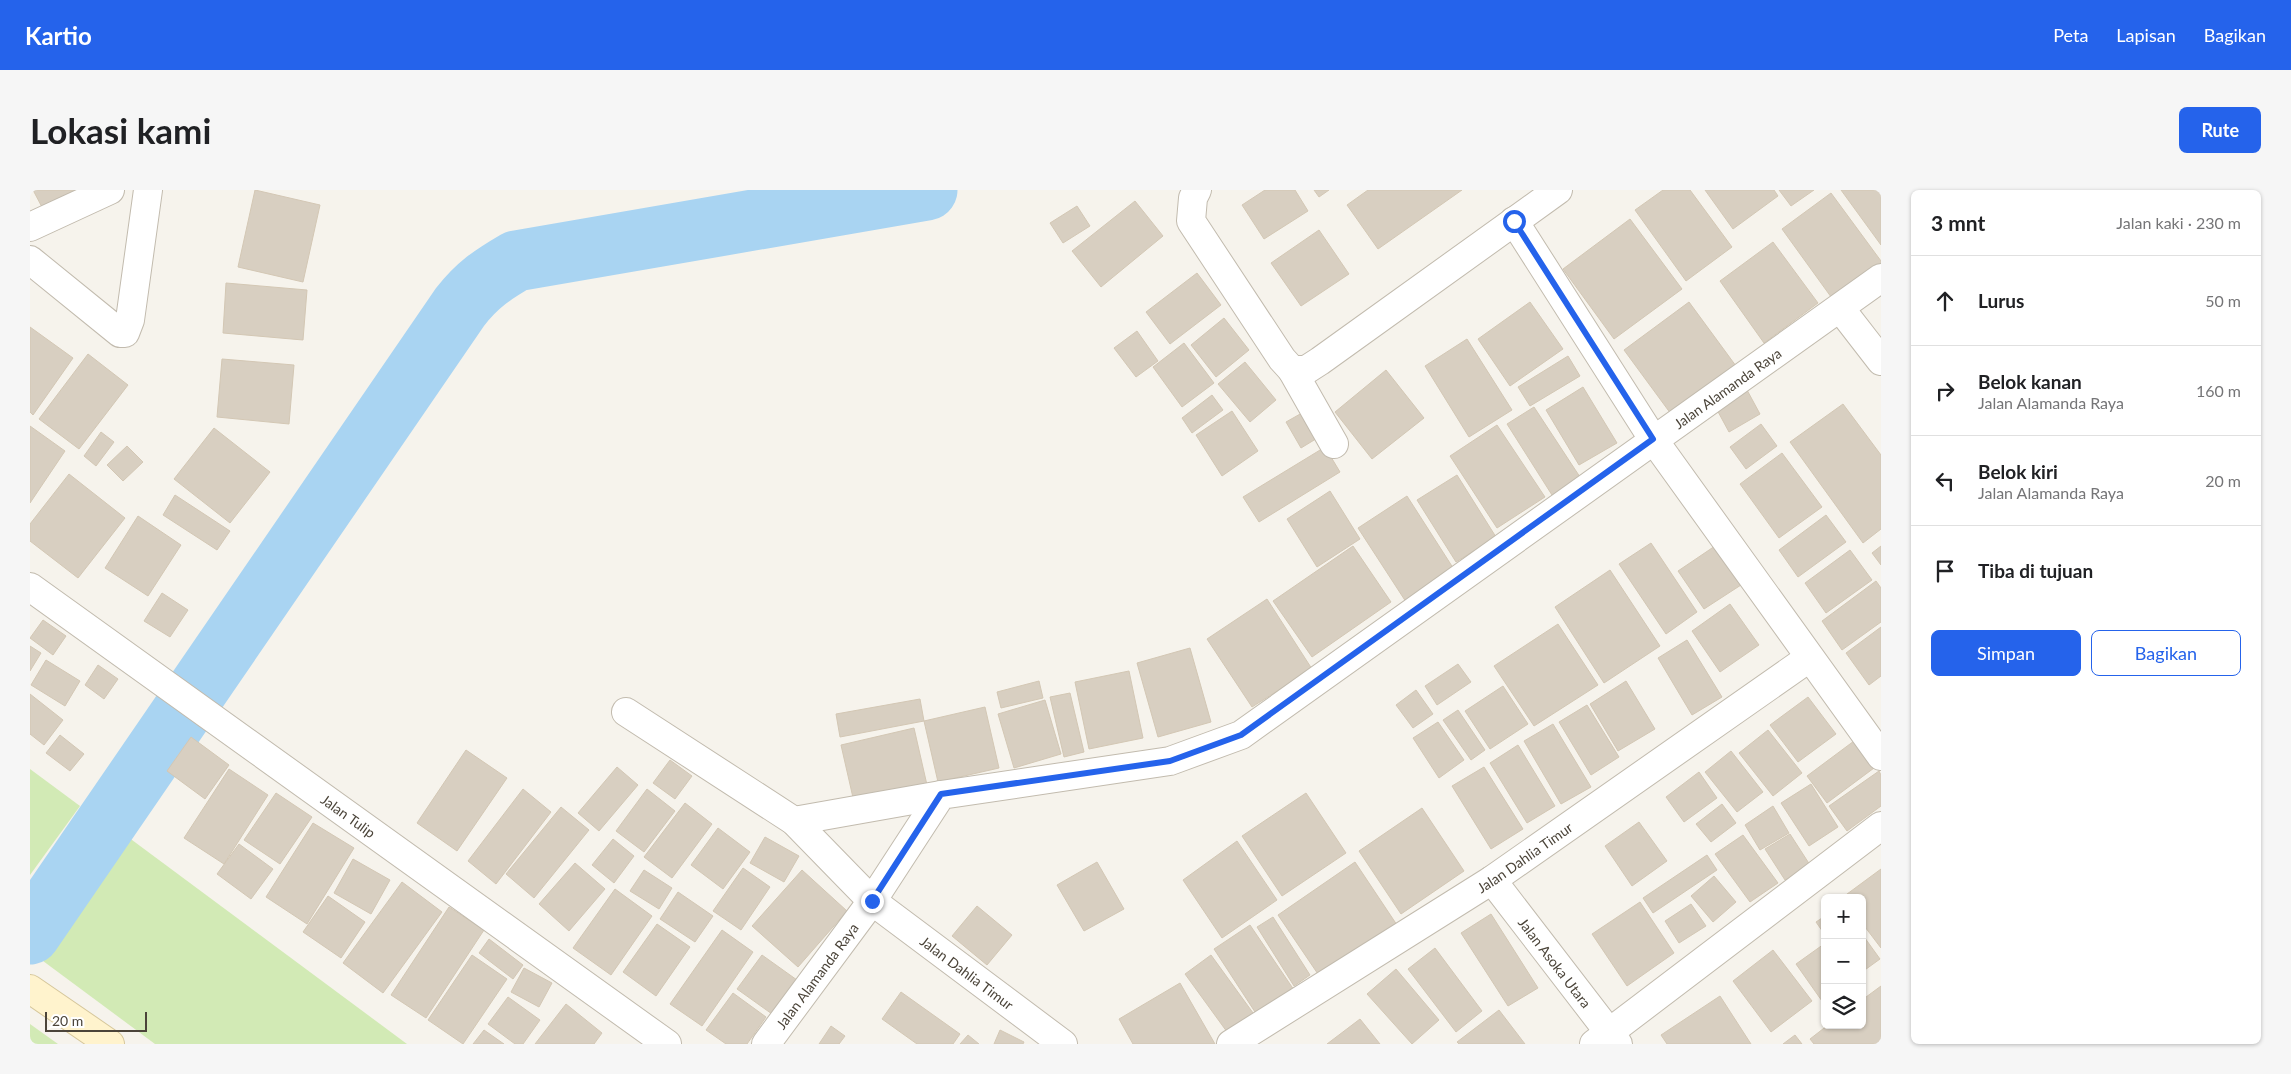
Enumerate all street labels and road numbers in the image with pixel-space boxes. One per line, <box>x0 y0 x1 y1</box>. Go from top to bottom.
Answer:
street label: Jalan Alamanda Raya <box>1670 344 1784 432</box>
street label: Jalan Tulip <box>318 790 379 841</box>
street label: Jalan Dahlia Timur <box>1474 818 1575 896</box>
street label: Jalan Asoka Utara <box>1515 914 1595 1011</box>
street label: Jalan Alamanda Raya <box>772 919 862 1032</box>
street label: Jalan Dahlia Timur <box>917 932 1017 1013</box>

